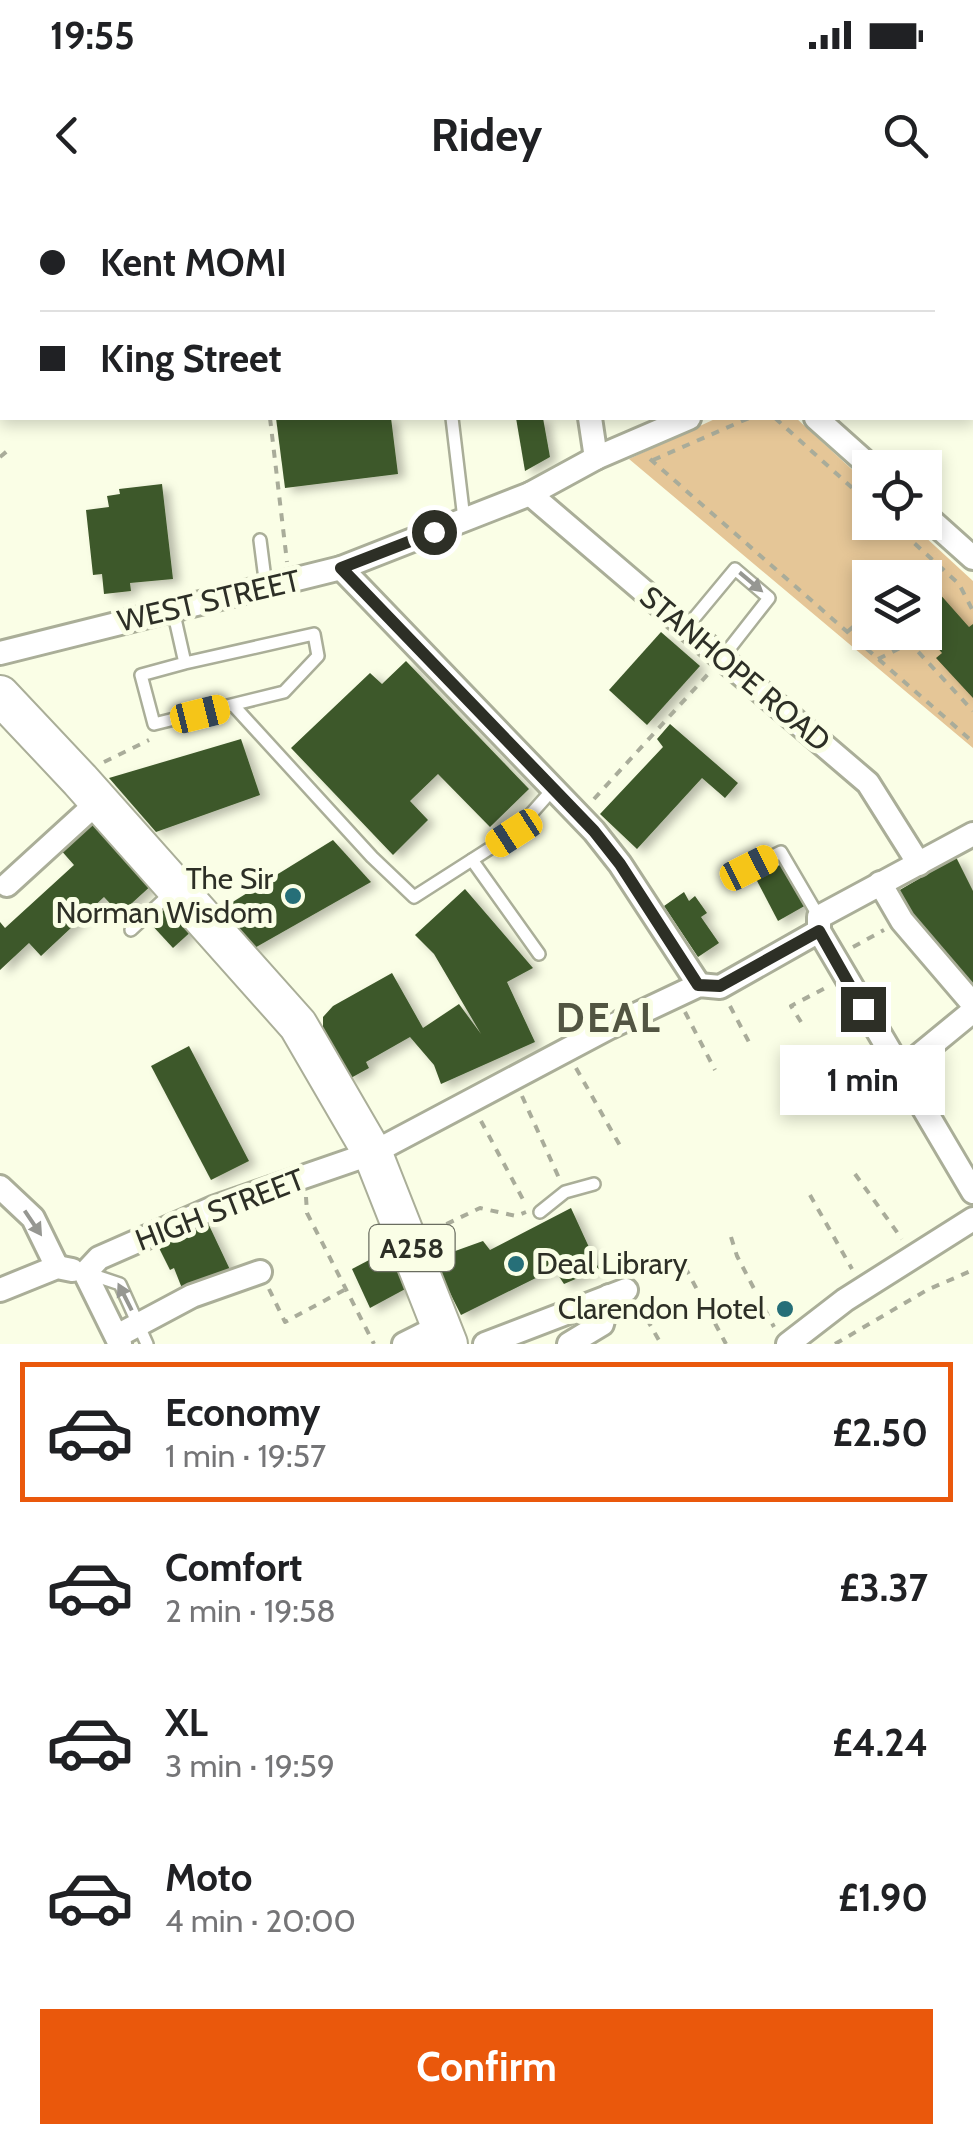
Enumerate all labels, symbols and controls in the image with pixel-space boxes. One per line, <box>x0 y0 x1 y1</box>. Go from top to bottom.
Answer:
text: 19:55 <box>50 12 135 59</box>
icon: back <box>40 108 95 163</box>
text: Ridey <box>431 108 542 162</box>
icon: search <box>878 108 933 163</box>
text: Kent MOMI <box>100 239 287 286</box>
text: King Street <box>100 335 282 382</box>
map controls <box>852 450 942 650</box>
button: locate <box>852 450 942 540</box>
route start <box>412 510 457 555</box>
button: layers <box>852 560 942 650</box>
street label: WEST STREET <box>114 562 304 639</box>
one-way arrow <box>738 571 763 592</box>
street label: STANHOPE ROAD <box>632 578 838 759</box>
car <box>167 692 233 736</box>
car <box>481 804 547 862</box>
car <box>715 841 783 895</box>
place label: The Sir Norman Wisdom <box>56 860 274 931</box>
marker: The Sir Norman Wisdom <box>282 885 304 907</box>
route end <box>841 987 886 1032</box>
district label: DEAL <box>556 993 662 1042</box>
callout: 1 min <box>780 1044 946 1114</box>
text: 1 min <box>826 1060 899 1099</box>
street label: HIGH STREET <box>130 1160 309 1259</box>
one-way arrow <box>23 1210 42 1237</box>
road number: A258 <box>370 1225 454 1271</box>
place label: Deal Library <box>536 1245 688 1282</box>
marker: Deal Library <box>505 1253 527 1275</box>
one-way arrow <box>117 1283 134 1312</box>
place label: Clarendon Hotel <box>558 1290 765 1327</box>
marker: Clarendon Hotel <box>774 1298 796 1320</box>
icon: car <box>45 1387 135 1477</box>
text: Economy <box>165 1389 320 1436</box>
text: £2.50 <box>832 1409 928 1456</box>
text: 1 min · 19:57 <box>165 1436 326 1475</box>
icon: car <box>45 1542 135 1632</box>
text: Comfort <box>165 1544 302 1591</box>
text: £3.37 <box>839 1564 928 1611</box>
text: 2 min · 19:58 <box>165 1591 336 1630</box>
icon: car <box>45 1697 135 1787</box>
text: XL <box>165 1699 208 1746</box>
text: £4.24 <box>833 1719 928 1766</box>
text: 3 min · 19:59 <box>165 1746 335 1785</box>
icon: car <box>45 1852 135 1942</box>
text: Moto <box>165 1854 252 1901</box>
text: £1.90 <box>838 1874 928 1921</box>
text: 4 min · 20:00 <box>165 1901 356 1940</box>
button: Confirm <box>40 2009 933 2124</box>

